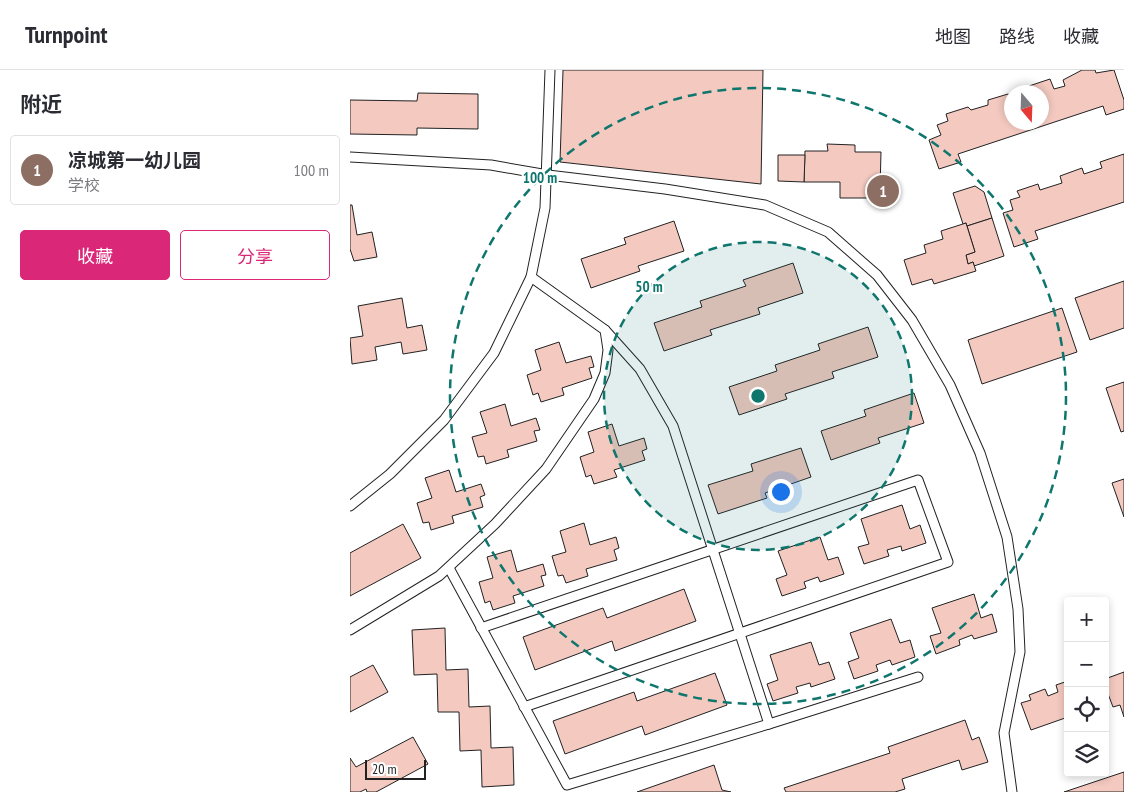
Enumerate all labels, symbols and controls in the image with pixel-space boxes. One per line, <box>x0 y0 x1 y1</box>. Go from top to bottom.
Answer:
text: Turnpoint <box>25 19 107 50</box>
text: 地图 <box>935 25 971 48</box>
text: 路线 <box>999 25 1035 48</box>
text: 收藏 <box>1063 25 1099 48</box>
north arrow <box>1004 85 1049 130</box>
text: 附近 <box>20 91 62 118</box>
text: 凉城第一幼儿园 <box>68 148 201 172</box>
text: 1 <box>33 160 41 180</box>
text: 100 m <box>294 160 329 180</box>
text: 100 m <box>523 168 557 187</box>
pin: 1 <box>867 172 899 210</box>
text: 学校 <box>68 175 100 195</box>
button: 收藏 <box>20 230 170 280</box>
button: 分享 <box>180 230 330 280</box>
text: 50 m <box>635 277 663 296</box>
centre of rings <box>749 387 767 405</box>
your location <box>768 479 794 505</box>
map controls <box>1064 597 1109 777</box>
button: + <box>1064 597 1109 642</box>
button: − <box>1064 642 1109 687</box>
button: locate <box>1064 687 1109 732</box>
button: layers <box>1064 732 1109 777</box>
scale bar <box>365 757 426 780</box>
text: 20 m <box>372 760 397 778</box>

